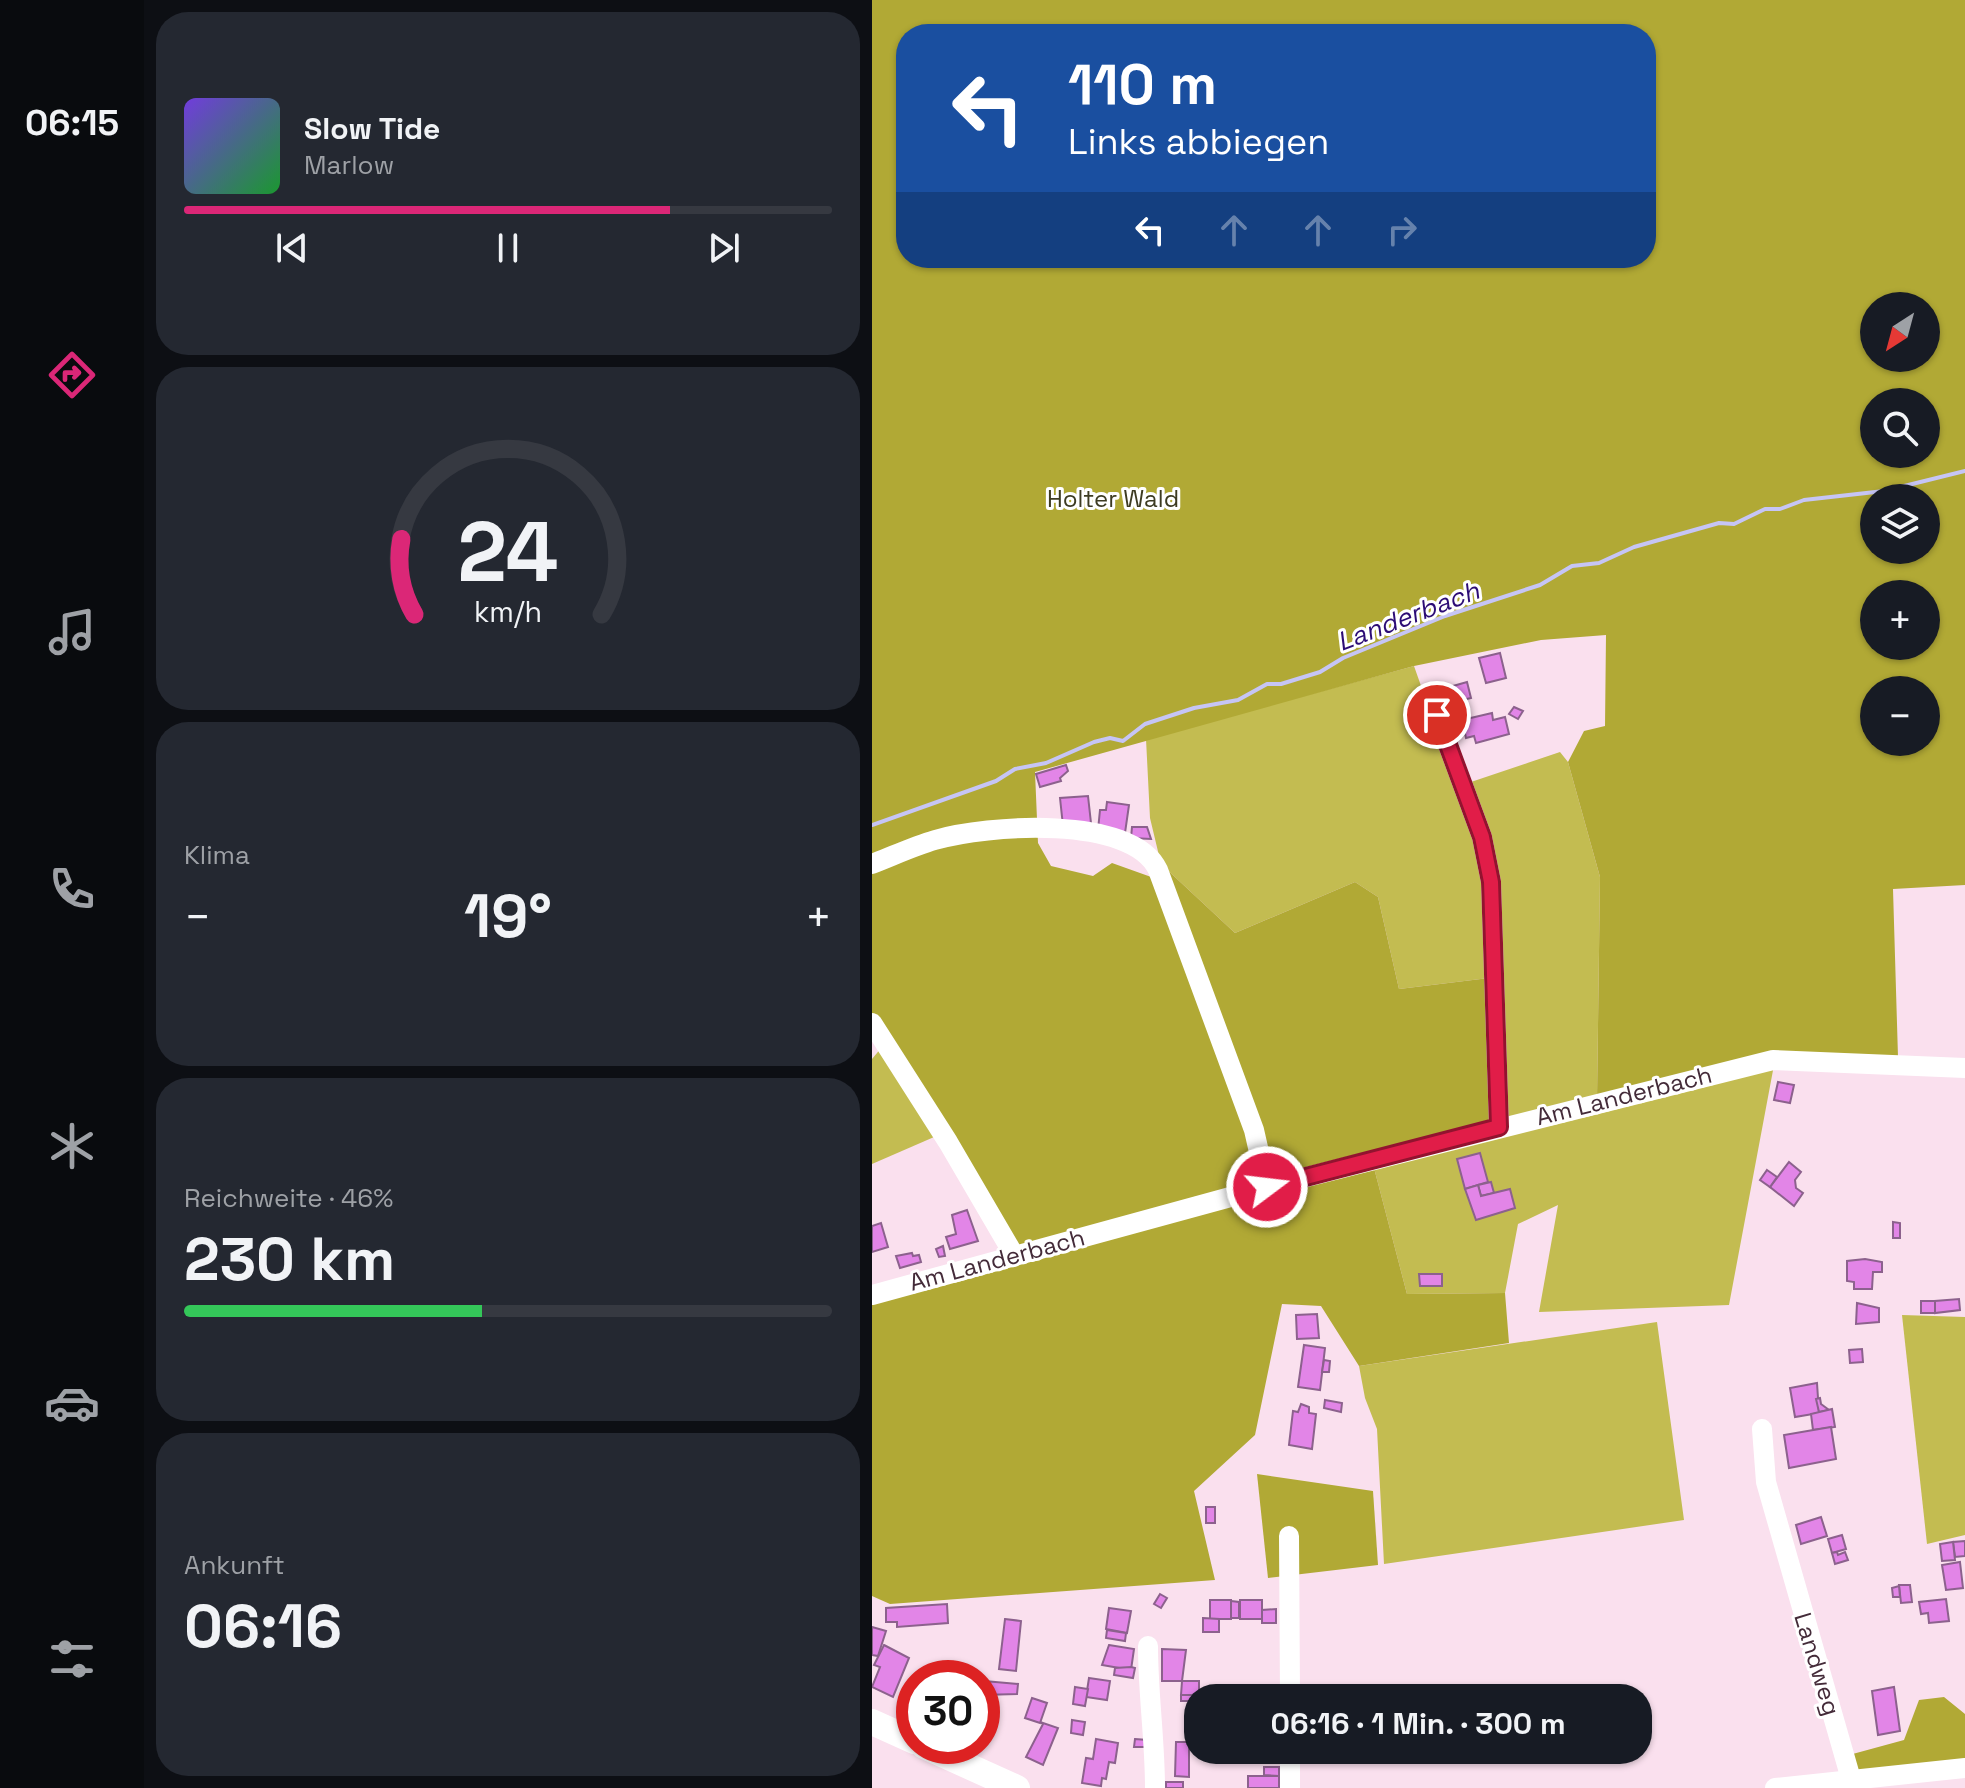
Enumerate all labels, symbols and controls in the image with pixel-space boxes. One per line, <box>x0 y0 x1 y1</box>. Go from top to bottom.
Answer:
text: 110 m <box>1068 49 1217 120</box>
icon: left <box>936 56 1040 160</box>
text: 06:15 <box>25 100 119 146</box>
text: Slow Tide <box>304 109 440 148</box>
text: Links abbiegen <box>1068 119 1329 165</box>
text: Marlow <box>304 148 394 182</box>
icon: left <box>1128 208 1172 252</box>
icon: ahead <box>1212 208 1256 252</box>
icon: ahead <box>1296 208 1340 252</box>
icon: right <box>1380 208 1424 252</box>
icon: previous <box>270 226 314 270</box>
icon: pause <box>486 226 530 270</box>
icon: next <box>702 226 746 270</box>
north arrow <box>1860 292 1940 372</box>
map controls <box>1860 292 1940 756</box>
icon: directions <box>44 347 100 403</box>
button: search <box>1860 388 1940 468</box>
park label: Holter Wald <box>1047 483 1179 514</box>
button: layers <box>1860 484 1940 564</box>
text: 24 <box>458 498 558 604</box>
water label: Landerbach <box>1332 573 1485 659</box>
button: + <box>1860 580 1940 660</box>
text: km/h <box>474 594 542 630</box>
icon: music <box>44 604 100 660</box>
button: − <box>1860 676 1940 756</box>
pin <box>1403 681 1471 749</box>
icon: arrive <box>1415 693 1459 737</box>
text: Klima <box>184 838 250 872</box>
icon: phone <box>44 861 100 917</box>
text: 19° <box>464 878 552 955</box>
text: − <box>184 889 211 945</box>
text: + <box>805 889 832 945</box>
street label: Am Landerbach <box>1533 1059 1715 1132</box>
icon: climate <box>44 1118 100 1174</box>
position arrow <box>1225 1145 1309 1229</box>
text: Reichweite · 46% <box>184 1181 393 1215</box>
text: 230 km <box>184 1221 395 1298</box>
street label: Am Landerbach <box>906 1221 1088 1298</box>
icon: car <box>44 1375 100 1431</box>
text: Ankunft <box>184 1548 285 1582</box>
text: 06:16 <box>184 1588 342 1665</box>
street label: Landweg <box>1787 1609 1848 1719</box>
icon: filters <box>44 1631 100 1687</box>
speed limit sign: 30 <box>896 1660 1000 1764</box>
text: 06:16 · 1 Min. · 300 m <box>1270 1704 1566 1743</box>

